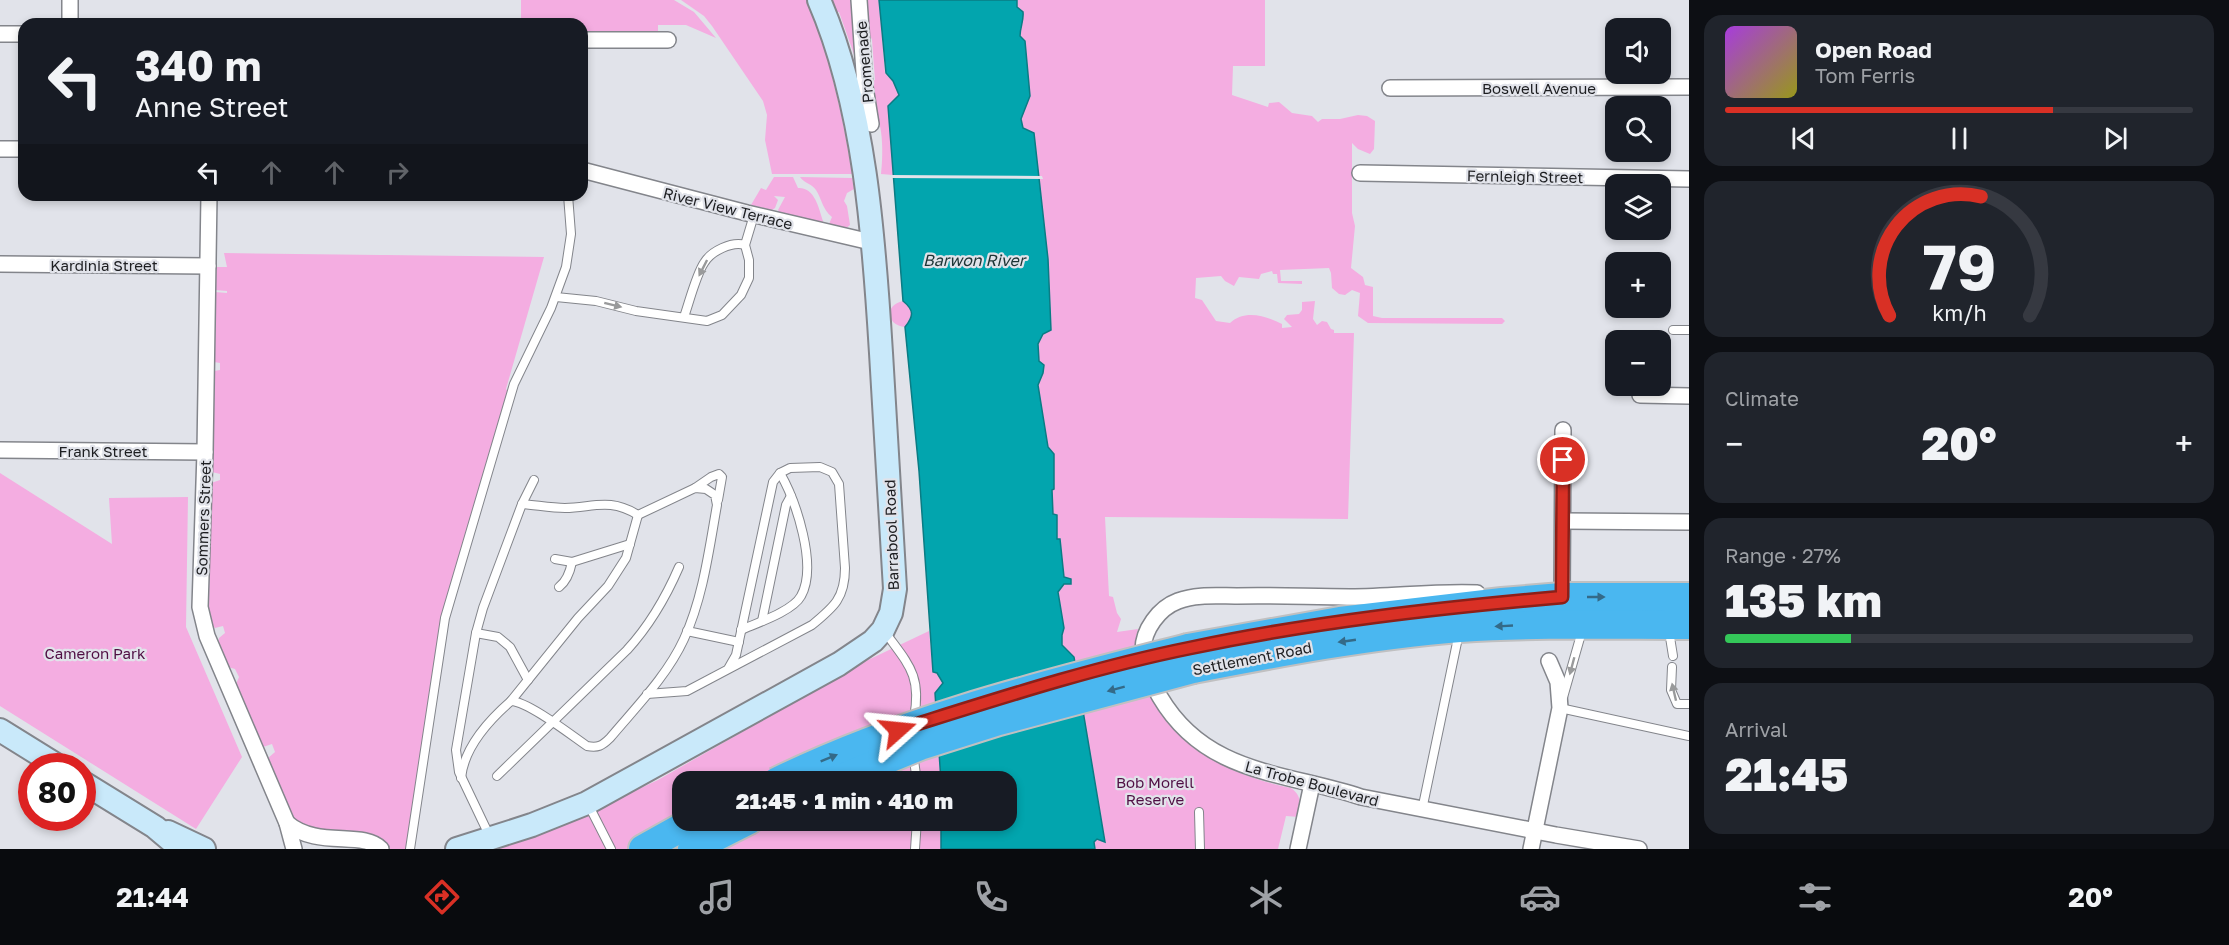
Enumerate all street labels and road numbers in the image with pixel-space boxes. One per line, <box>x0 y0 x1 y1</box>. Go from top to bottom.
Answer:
street label: Promenade <box>851 20 877 104</box>
street label: Boswell Avenue <box>1482 79 1596 97</box>
street label: Fernleigh Street <box>1467 166 1583 186</box>
street label: River View Terrace <box>661 183 795 233</box>
street label: Kardinia Street <box>50 256 158 274</box>
street label: Frank Street <box>59 442 147 460</box>
street label: Sommers Street <box>192 460 214 576</box>
street label: Barrabool Road <box>880 479 902 591</box>
street label: Settlement Road <box>1191 638 1313 678</box>
street label: La Trobe Boulevard <box>1243 756 1381 810</box>

